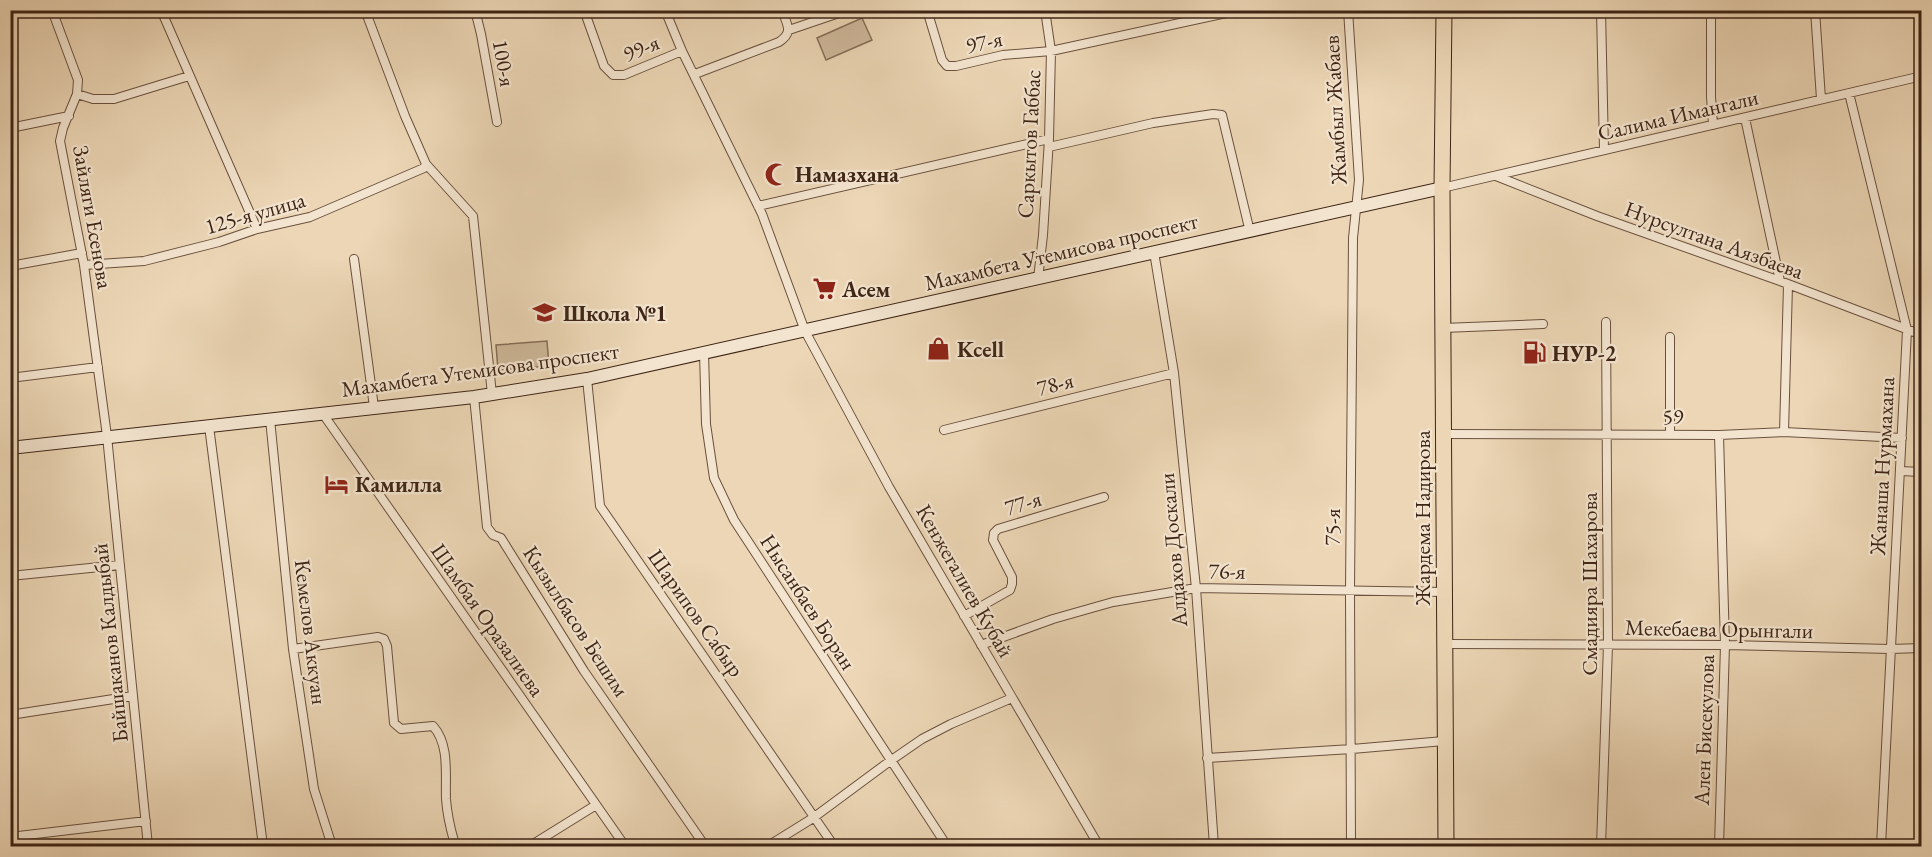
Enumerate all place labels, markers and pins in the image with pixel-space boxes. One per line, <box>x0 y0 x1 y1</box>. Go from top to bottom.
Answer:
place label: Намазхана <box>795 160 899 189</box>
mosque icon: Намазхана <box>764 161 790 187</box>
place label: Асем <box>841 275 891 304</box>
supermarket icon: Асем <box>811 276 837 302</box>
place label: Школа №1 <box>563 299 667 328</box>
school or university icon: Школа №1 <box>532 300 558 326</box>
place label: Kcell <box>957 335 1004 364</box>
shop icon: Kcell <box>926 336 952 362</box>
place label: НУР-2 <box>1552 339 1617 368</box>
fuel station icon: НУР-2 <box>1521 340 1547 366</box>
place label: Камилла <box>355 470 442 499</box>
hotel icon: Камилла <box>324 471 350 497</box>

